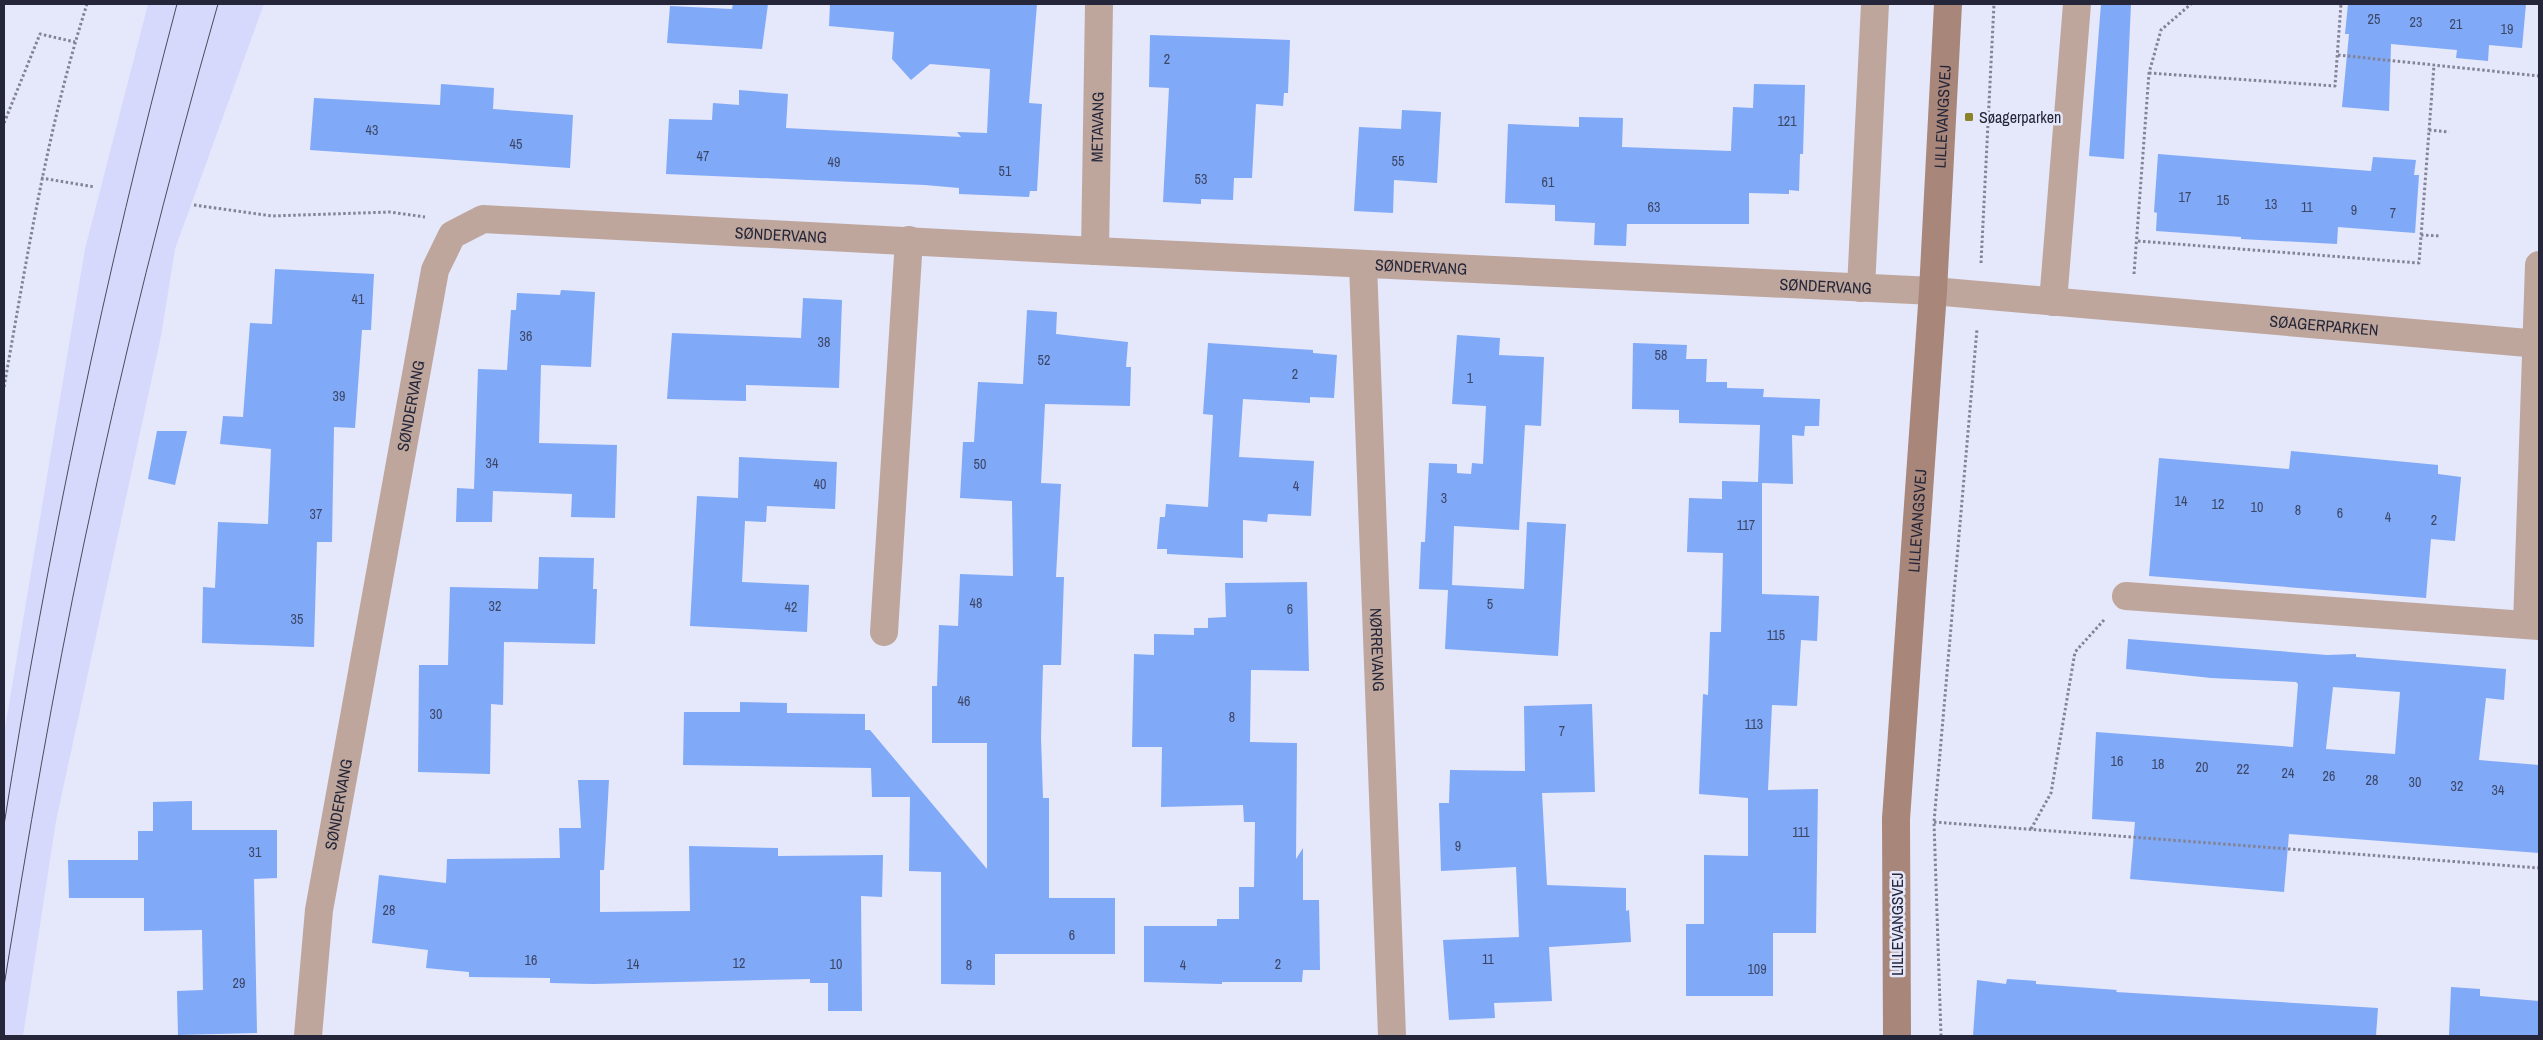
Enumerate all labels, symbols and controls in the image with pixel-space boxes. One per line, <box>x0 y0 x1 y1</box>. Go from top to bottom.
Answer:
house number: 25 <box>2368 10 2380 28</box>
house number: 23 <box>2410 13 2422 31</box>
house number: 21 <box>2450 15 2463 33</box>
house number: 19 <box>2501 20 2513 38</box>
house number: 2 <box>1164 50 1170 68</box>
street label: LILLEVANGSVEJ <box>1928 64 1956 169</box>
street label: METAVANG <box>1085 91 1109 163</box>
place label: Søagerparken <box>1979 106 2061 128</box>
marker: Søagerparken <box>1963 111 1975 123</box>
house number: 121 <box>1777 112 1797 130</box>
house number: 43 <box>366 121 378 139</box>
house number: 45 <box>510 135 522 153</box>
house number: 47 <box>697 147 709 165</box>
house number: 55 <box>1392 152 1404 170</box>
house number: 49 <box>828 153 840 171</box>
house number: 51 <box>999 162 1012 180</box>
house number: 53 <box>1195 170 1207 188</box>
house number: 61 <box>1542 173 1555 191</box>
house number: 17 <box>2179 188 2191 206</box>
house number: 15 <box>2217 191 2229 209</box>
house number: 13 <box>2265 195 2277 213</box>
house number: 63 <box>1648 198 1660 216</box>
house number: 11 <box>2301 198 2314 216</box>
house number: 9 <box>2351 201 2357 219</box>
house number: 7 <box>2390 204 2396 222</box>
street label: SØNDERVANG <box>734 221 828 248</box>
street label: SØNDERVANG <box>1375 253 1468 280</box>
street label: SØNDERVANG <box>1779 273 1872 299</box>
house number: 41 <box>352 290 365 308</box>
street label: SØAGERPARKEN <box>2269 309 2379 341</box>
house number: 36 <box>520 327 532 345</box>
house number: 38 <box>818 333 830 351</box>
house number: 58 <box>1655 346 1667 364</box>
house number: 52 <box>1038 351 1050 369</box>
street label: SØNDERVANG <box>391 358 429 453</box>
house number: 2 <box>1292 365 1298 383</box>
house number: 1 <box>1467 369 1474 387</box>
house number: 39 <box>333 387 345 405</box>
house number: 34 <box>486 454 499 472</box>
house number: 50 <box>974 455 986 473</box>
street label: LILLEVANGSVEJ <box>1902 468 1931 573</box>
house number: 40 <box>814 475 826 493</box>
house number: 4 <box>1293 477 1300 495</box>
house number: 3 <box>1441 489 1447 507</box>
house number: 14 <box>2175 492 2188 510</box>
house number: 12 <box>2212 495 2224 513</box>
house number: 10 <box>2251 498 2263 516</box>
house number: 8 <box>2295 501 2301 519</box>
house number: 6 <box>2337 504 2343 522</box>
house number: 37 <box>310 505 322 523</box>
house number: 4 <box>2385 508 2392 526</box>
house number: 2 <box>2431 511 2437 529</box>
house number: 117 <box>1737 516 1755 534</box>
house number: 48 <box>970 594 982 612</box>
house number: 5 <box>1487 595 1493 613</box>
house number: 32 <box>489 597 501 615</box>
house number: 42 <box>785 598 797 616</box>
house number: 6 <box>1287 600 1293 618</box>
street label: NØRREVANG <box>1365 607 1390 692</box>
house number: 35 <box>291 610 303 628</box>
house number: 115 <box>1767 626 1785 644</box>
house number: 46 <box>958 692 970 710</box>
house number: 30 <box>430 705 442 723</box>
house number: 8 <box>1229 708 1235 726</box>
house number: 113 <box>1745 715 1763 733</box>
house number: 7 <box>1559 722 1565 740</box>
house number: 16 <box>2111 752 2123 770</box>
house number: 18 <box>2152 755 2164 773</box>
street label: SØNDERVANG <box>319 757 357 852</box>
house number: 20 <box>2196 758 2208 776</box>
house number: 22 <box>2237 760 2249 778</box>
house number: 24 <box>2282 764 2295 782</box>
house number: 26 <box>2323 767 2335 785</box>
house number: 28 <box>2366 771 2378 789</box>
house number: 30 <box>2409 773 2421 791</box>
house number: 32 <box>2451 777 2463 795</box>
house number: 34 <box>2492 781 2505 799</box>
house number: 111 <box>1792 823 1810 841</box>
house number: 9 <box>1455 837 1461 855</box>
house number: 31 <box>249 843 262 861</box>
street label: LILLEVANGSVEJ <box>1886 872 1908 976</box>
house number: 28 <box>383 901 395 919</box>
house number: 6 <box>1069 926 1075 944</box>
house number: 11 <box>1482 950 1495 968</box>
house number: 16 <box>525 951 537 969</box>
house number: 12 <box>733 954 745 972</box>
house number: 14 <box>627 955 640 973</box>
house number: 10 <box>830 955 842 973</box>
house number: 2 <box>1275 955 1281 973</box>
house number: 8 <box>966 956 972 974</box>
house number: 4 <box>1180 956 1187 974</box>
house number: 109 <box>1747 960 1767 978</box>
house number: 29 <box>233 974 245 992</box>

